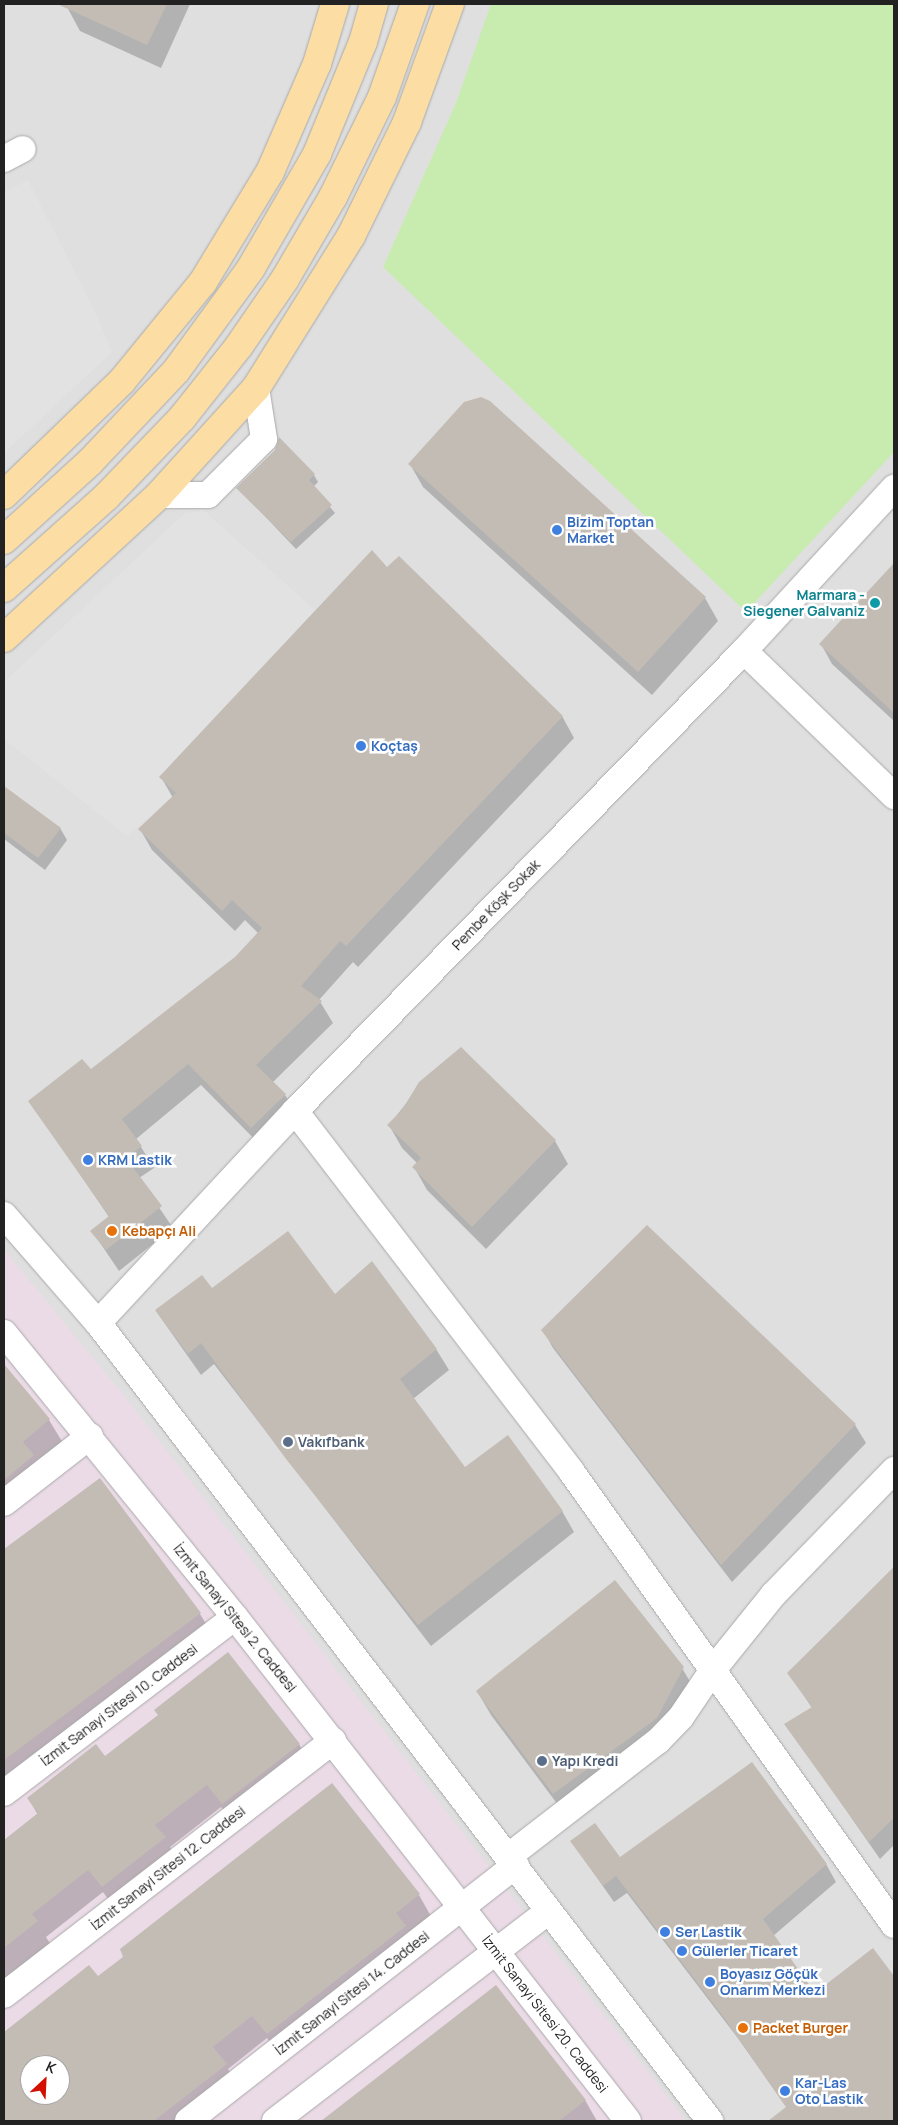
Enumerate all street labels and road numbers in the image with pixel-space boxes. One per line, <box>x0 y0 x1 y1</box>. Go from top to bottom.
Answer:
street label: Pembe Köşk Sokak <box>449 856 543 954</box>
street label: İzmit Sanayi Sitesi 2. Caddesi <box>170 1540 300 1696</box>
street label: İzmit Sanayi Sitesi 10. Caddesi <box>37 1640 201 1770</box>
street label: İzmit Sanayi Sitesi 12. Caddesi <box>87 1802 249 1934</box>
street label: İzmit Sanayi Sitesi 14. Caddesi <box>271 1927 433 2059</box>
street label: İzmit Sanayi Sitesi 20. Caddesi <box>478 1932 612 2096</box>

